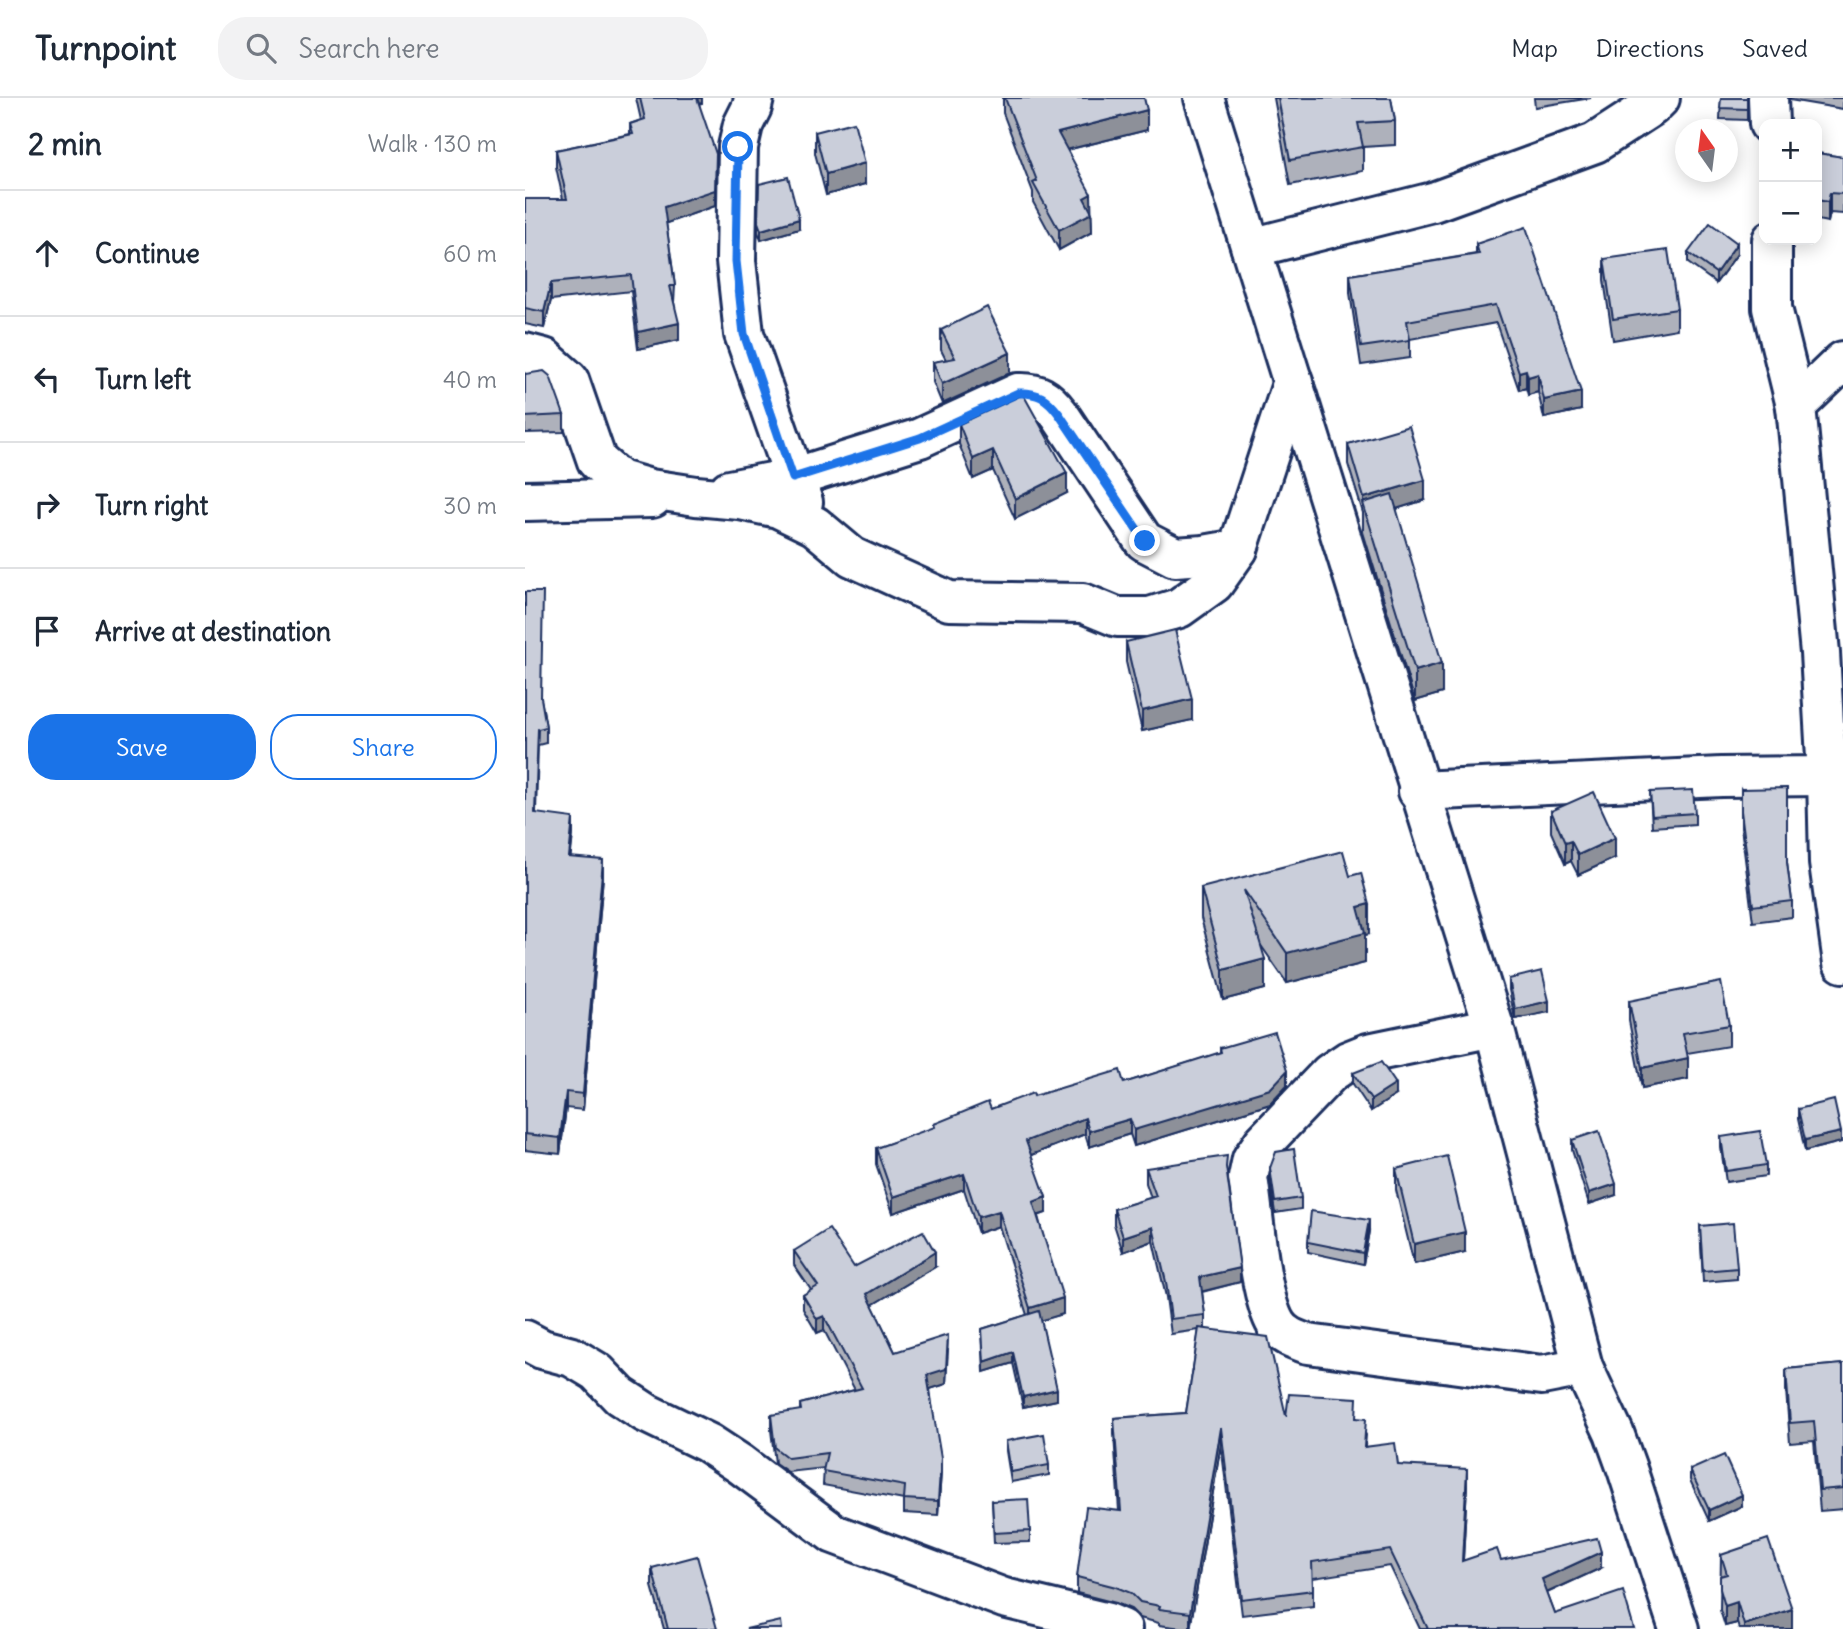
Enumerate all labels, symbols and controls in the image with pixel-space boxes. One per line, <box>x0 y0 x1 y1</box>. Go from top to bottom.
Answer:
search box <box>218 17 708 80</box>
text: Turnpoint <box>35 27 176 69</box>
icon: search <box>242 29 280 67</box>
text: Search here <box>298 32 439 65</box>
text: Map <box>1511 33 1558 63</box>
text: Directions <box>1596 33 1704 63</box>
text: Saved <box>1742 33 1808 63</box>
north arrow <box>1675 119 1738 182</box>
map controls <box>1759 119 1822 245</box>
button: + <box>1759 119 1822 182</box>
text: 2 min <box>28 125 102 163</box>
text: Walk · 130 m <box>368 129 497 158</box>
route start <box>722 131 753 162</box>
button: − <box>1759 182 1822 245</box>
icon: ahead <box>28 234 66 272</box>
text: Continue <box>95 237 200 270</box>
text: 60 m <box>443 239 497 268</box>
icon: left <box>28 360 66 398</box>
text: Turn left <box>95 363 191 396</box>
text: 40 m <box>443 365 497 394</box>
icon: right <box>28 486 66 524</box>
text: Turn right <box>95 489 208 522</box>
text: 30 m <box>443 491 497 520</box>
route end <box>1129 525 1160 556</box>
icon: arrive <box>28 612 66 650</box>
text: Arrive at destination <box>95 615 331 648</box>
button: Save <box>28 714 256 780</box>
button: Share <box>270 714 497 780</box>

